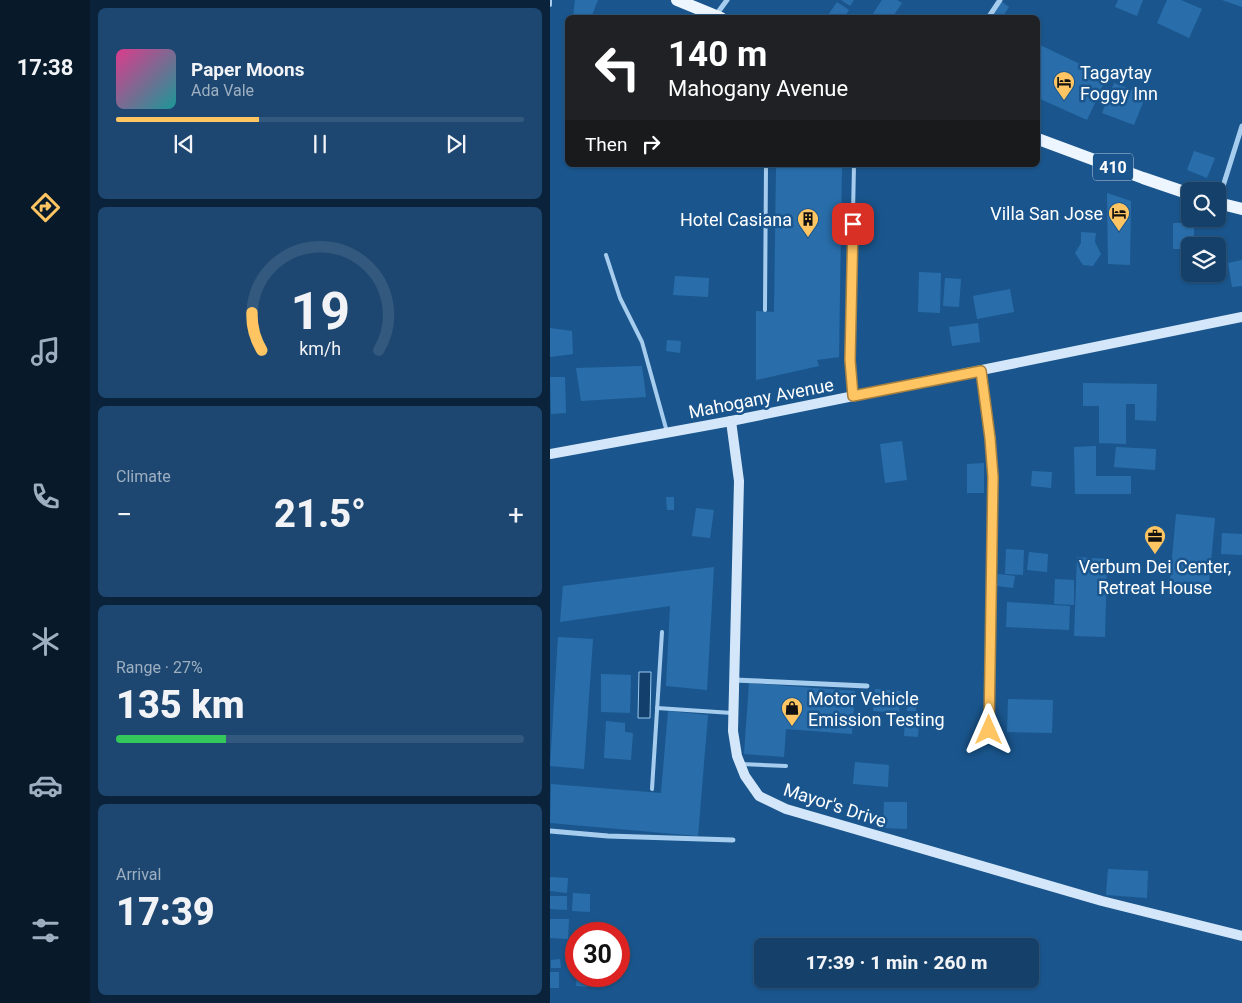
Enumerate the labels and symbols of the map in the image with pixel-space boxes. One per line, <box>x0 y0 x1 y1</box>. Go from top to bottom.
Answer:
place label: Tagaytay Foggy Inn <box>1080 62 1158 104</box>
hotel icon: Tagaytay Foggy Inn <box>1052 70 1076 101</box>
road number: 410 <box>1093 154 1133 180</box>
hotel icon: Villa San Jose <box>1107 201 1131 232</box>
pin <box>832 203 874 245</box>
place label: Villa San Jose <box>990 203 1103 224</box>
building icon: Hotel Casiana <box>796 207 820 238</box>
place label: Hotel Casiana <box>680 209 792 230</box>
street label: Mahogany Avenue <box>687 374 835 422</box>
office icon: Verbum Dei Center, Retreat House <box>1143 524 1167 555</box>
place label: Verbum Dei Center, Retreat House <box>1079 556 1231 598</box>
place label: Motor Vehicle Emission Testing <box>808 688 945 730</box>
shop icon: Motor Vehicle Emission Testing <box>780 696 804 727</box>
position arrow <box>962 703 1014 755</box>
street label: Mayor's Drive <box>781 778 889 832</box>
speed limit sign: 30 <box>565 922 630 987</box>

